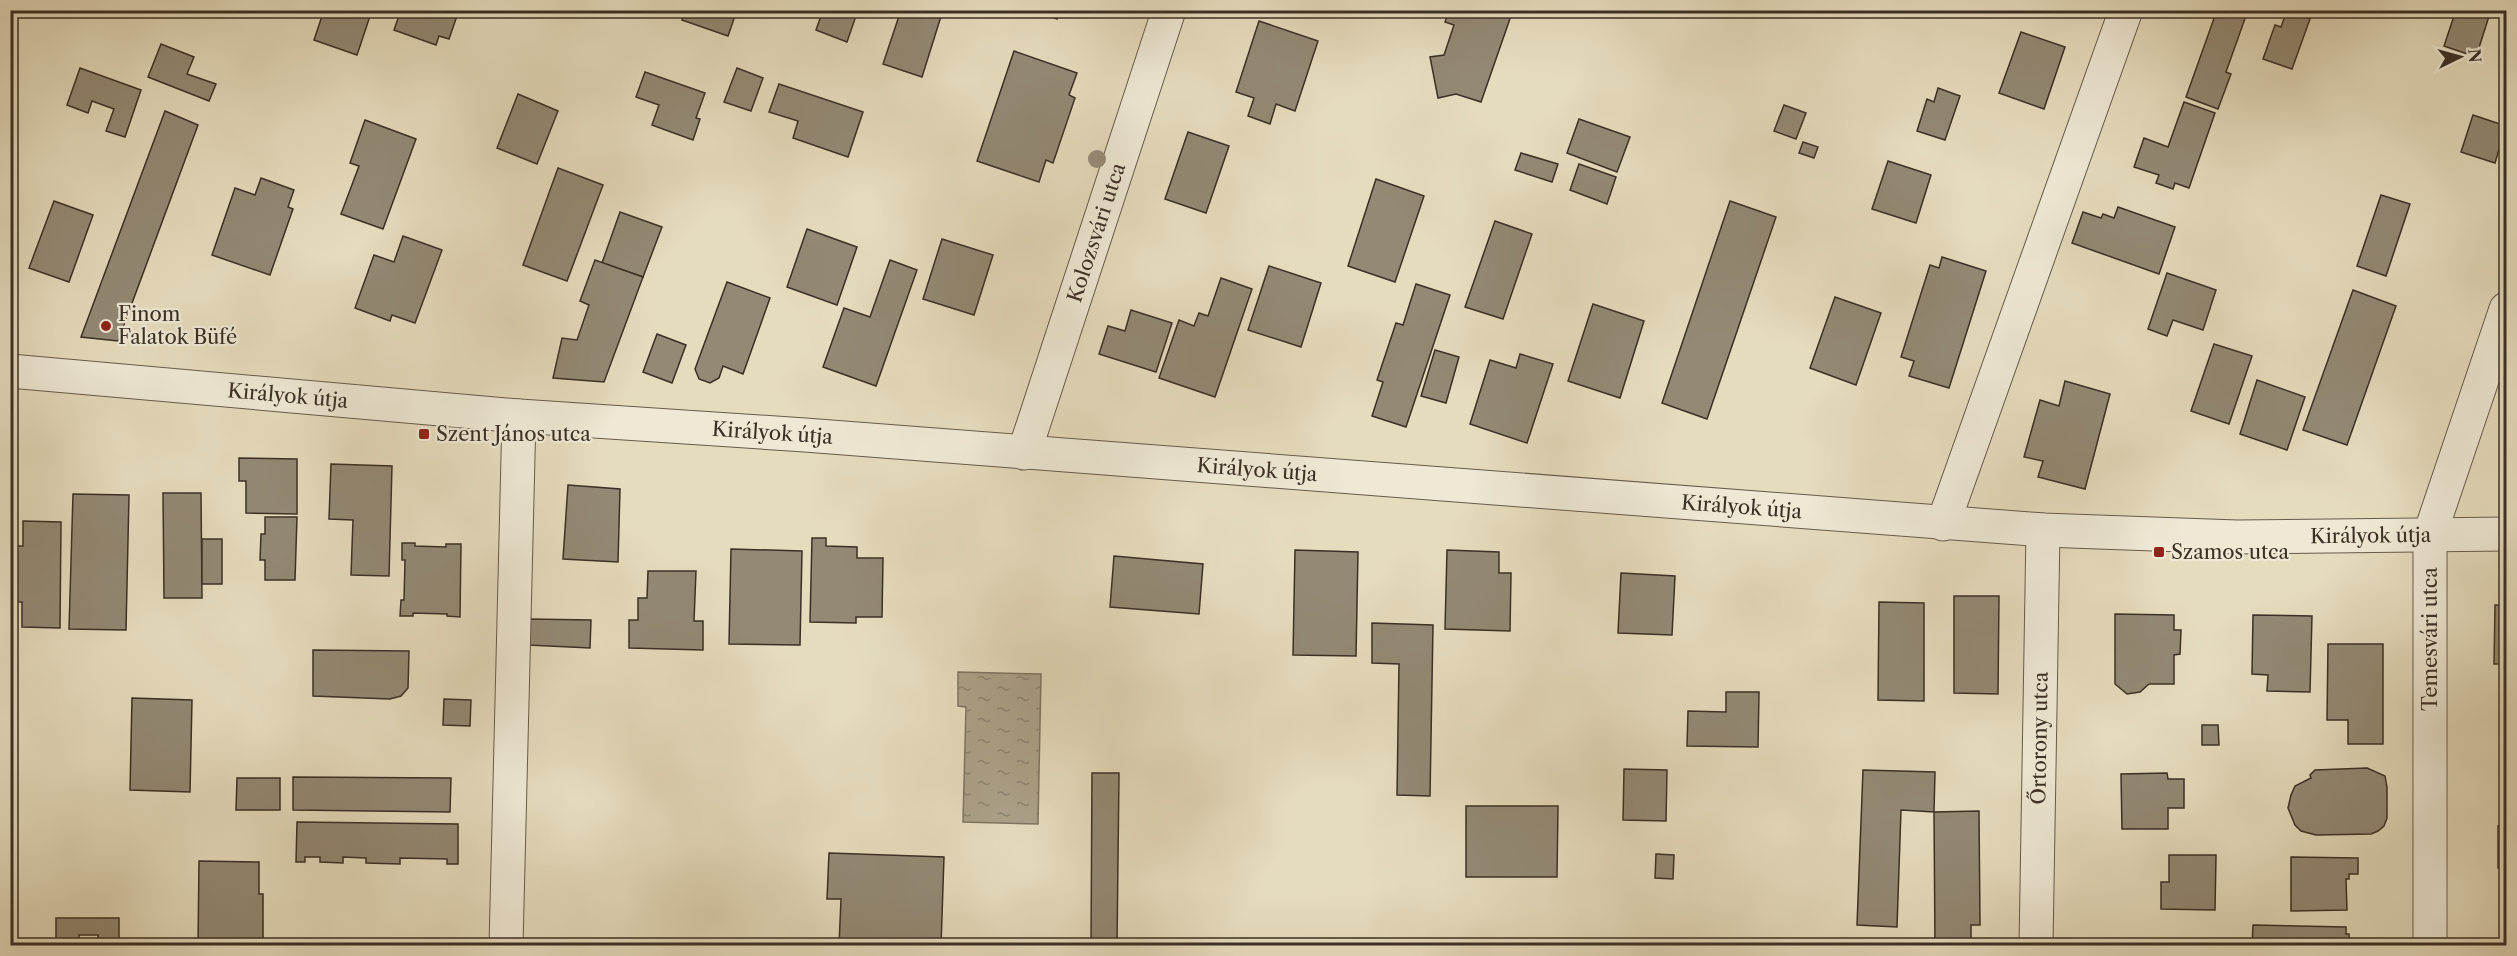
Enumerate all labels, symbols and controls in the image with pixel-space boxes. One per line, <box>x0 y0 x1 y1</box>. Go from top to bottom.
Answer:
north arrow <box>2430 27 2490 87</box>
text: N <box>2464 48 2486 64</box>
street label: Kolozsvári utca <box>1062 159 1130 305</box>
place label: Finom Falatok Büfé <box>118 302 237 349</box>
marker: Finom Falatok Büfé <box>99 319 113 333</box>
street label: Királyok útja <box>227 378 350 413</box>
street label: Királyok útja <box>711 417 834 449</box>
place label: Szent János utca <box>436 422 591 446</box>
marker: Szent János utca <box>417 427 431 441</box>
street label: Királyok útja <box>1196 453 1319 486</box>
street label: Királyok útja <box>1680 490 1803 524</box>
street label: Királyok útja <box>2310 523 2432 548</box>
place label: Szamos utca <box>2171 540 2290 564</box>
marker: Szamos utca <box>2152 545 2166 559</box>
street label: Temesvári utca <box>2418 567 2442 711</box>
street label: Őrtorony utca <box>2025 671 2053 805</box>

